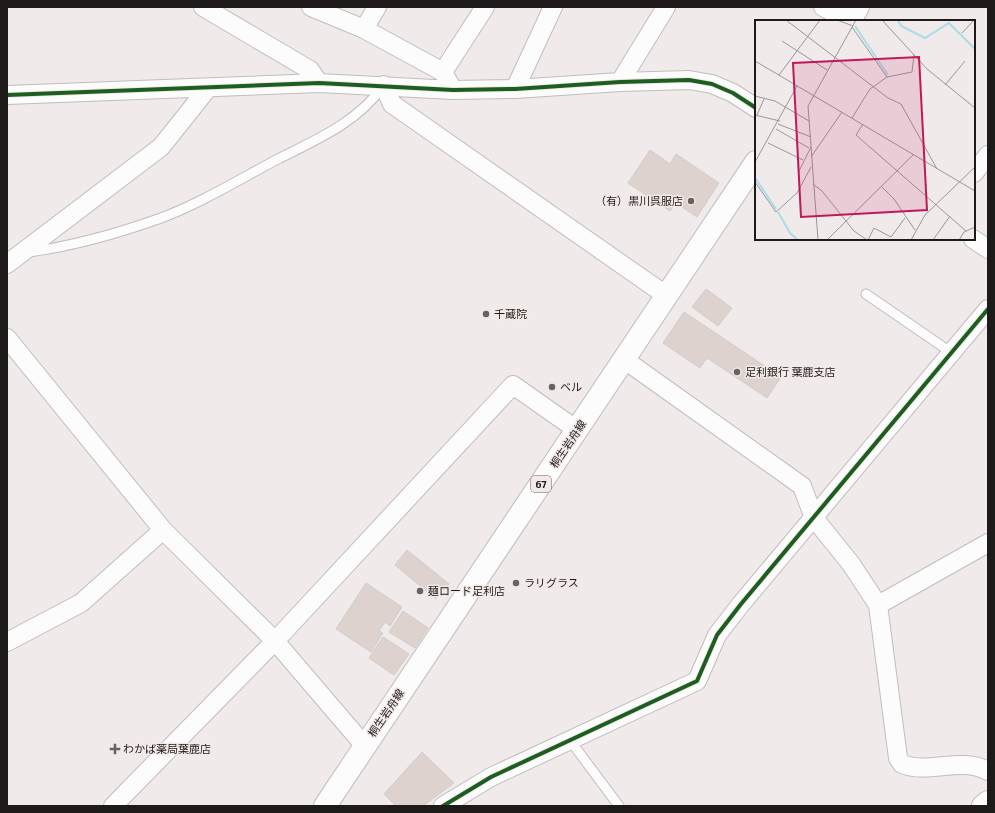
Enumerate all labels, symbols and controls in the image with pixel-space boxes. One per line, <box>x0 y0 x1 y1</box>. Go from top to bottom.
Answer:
inset map <box>755 20 975 240</box>
place label: （有）黒川呉服店 <box>595 194 683 207</box>
marker: （有）黒川呉服店 <box>686 196 696 206</box>
place label: 千蔵院 <box>494 307 527 320</box>
marker: 千蔵院 <box>481 309 491 319</box>
place label: 足利銀行 葉鹿支店 <box>745 365 835 378</box>
marker: 足利銀行 葉鹿支店 <box>732 367 742 377</box>
place label: ベル <box>560 380 582 393</box>
marker: ベル <box>547 382 557 392</box>
street label: 桐生岩舟線 <box>547 417 588 470</box>
road number: 67 <box>531 476 551 492</box>
place label: ラリグラス <box>524 576 579 589</box>
marker: ラリグラス <box>511 578 521 588</box>
place label: 麺ロード足利店 <box>428 584 505 597</box>
marker: 麺ロード足利店 <box>415 586 425 596</box>
street label: 桐生岩舟線 <box>365 686 406 739</box>
place label: わかば薬局葉鹿店 <box>123 742 211 755</box>
marker: わかば薬局葉鹿店 <box>110 744 120 754</box>

